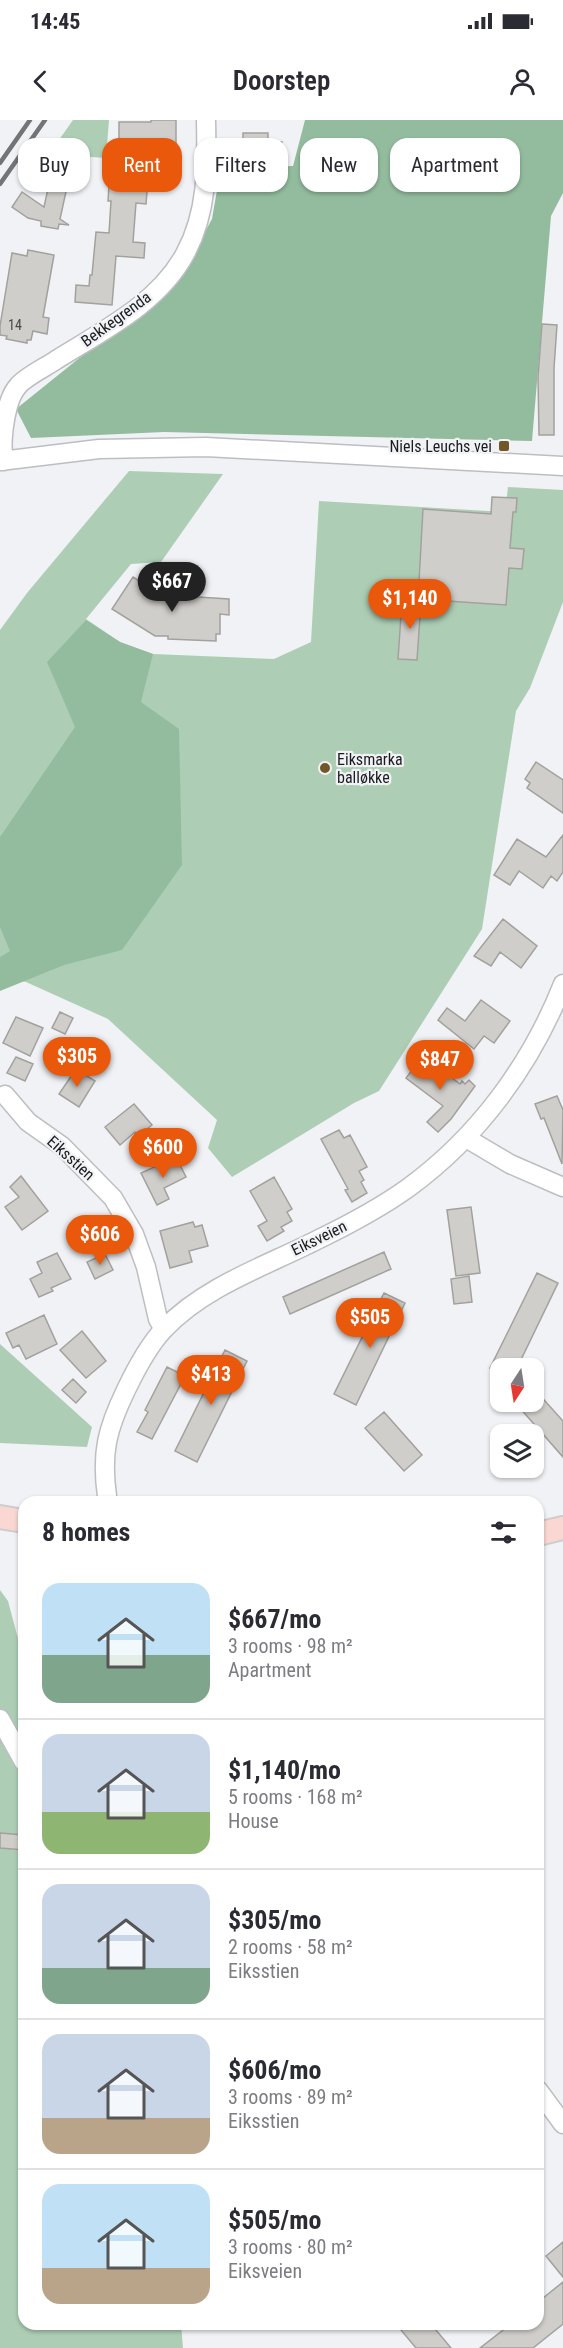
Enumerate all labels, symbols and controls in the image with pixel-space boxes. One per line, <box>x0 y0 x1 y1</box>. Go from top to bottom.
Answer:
text: 14:45 <box>30 9 81 34</box>
icon: back <box>24 65 57 98</box>
text: Doorstep <box>233 65 330 97</box>
icon: person <box>506 65 539 98</box>
chip: Buy <box>18 138 90 192</box>
chip: Rent <box>102 138 182 192</box>
chip: Filters <box>194 138 288 192</box>
chip: New <box>300 138 378 192</box>
chip: Apartment <box>390 138 520 192</box>
street label: Bekkegrenda <box>77 287 155 351</box>
house number: 14 <box>8 317 22 333</box>
place label: Niels Leuchs vei <box>389 437 492 456</box>
marker: Niels Leuchs vei <box>497 439 511 453</box>
pin: $667 <box>136 562 208 613</box>
text: $667 <box>152 569 192 593</box>
pin: $1,140 <box>361 579 459 630</box>
text: $1,140 <box>382 586 438 610</box>
place label: Eiksmarka balløkke <box>337 750 403 787</box>
marker: Eiksmarka balløkke <box>318 761 332 775</box>
pin: $305 <box>41 1037 113 1088</box>
pin: $847 <box>404 1040 476 1091</box>
text: $305 <box>57 1044 97 1068</box>
text: $847 <box>420 1047 460 1071</box>
pin: $600 <box>127 1128 199 1179</box>
street label: Eiksstien <box>43 1132 99 1184</box>
text: $600 <box>143 1135 183 1159</box>
pin: $606 <box>64 1215 136 1266</box>
street label: Eiksveien <box>288 1216 350 1260</box>
text: $606 <box>80 1222 120 1246</box>
pin: $505 <box>334 1298 406 1349</box>
text: $505 <box>350 1305 390 1329</box>
pin: $413 <box>175 1355 247 1406</box>
north arrow <box>490 1358 544 1412</box>
map controls <box>490 1358 544 1478</box>
text: $413 <box>191 1362 231 1386</box>
button: layers <box>490 1424 544 1478</box>
icon: filters <box>487 1516 520 1549</box>
text: 8 homes <box>42 1517 130 1547</box>
text: $667/mo <box>228 1604 321 1634</box>
icon: home <box>90 1607 162 1679</box>
text: 3 rooms · 98 m² <box>228 1634 353 1658</box>
text: Apartment <box>228 1658 312 1682</box>
text: $1,140/mo <box>228 1755 341 1785</box>
icon: home <box>90 1758 162 1830</box>
text: 5 rooms · 168 m² <box>228 1785 363 1809</box>
text: House <box>228 1809 279 1833</box>
text: $305/mo <box>228 1905 321 1935</box>
icon: home <box>90 1908 162 1980</box>
text: 2 rooms · 58 m² <box>228 1935 353 1959</box>
text: Eiksstien <box>228 1959 299 1983</box>
text: $606/mo <box>228 2055 321 2085</box>
icon: home <box>90 2058 162 2130</box>
text: 3 rooms · 89 m² <box>228 2085 353 2109</box>
text: Eiksstien <box>228 2109 299 2133</box>
text: $505/mo <box>228 2205 321 2235</box>
icon: home <box>90 2208 162 2280</box>
text: 3 rooms · 80 m² <box>228 2235 353 2259</box>
text: Eiksveien <box>228 2259 302 2283</box>

